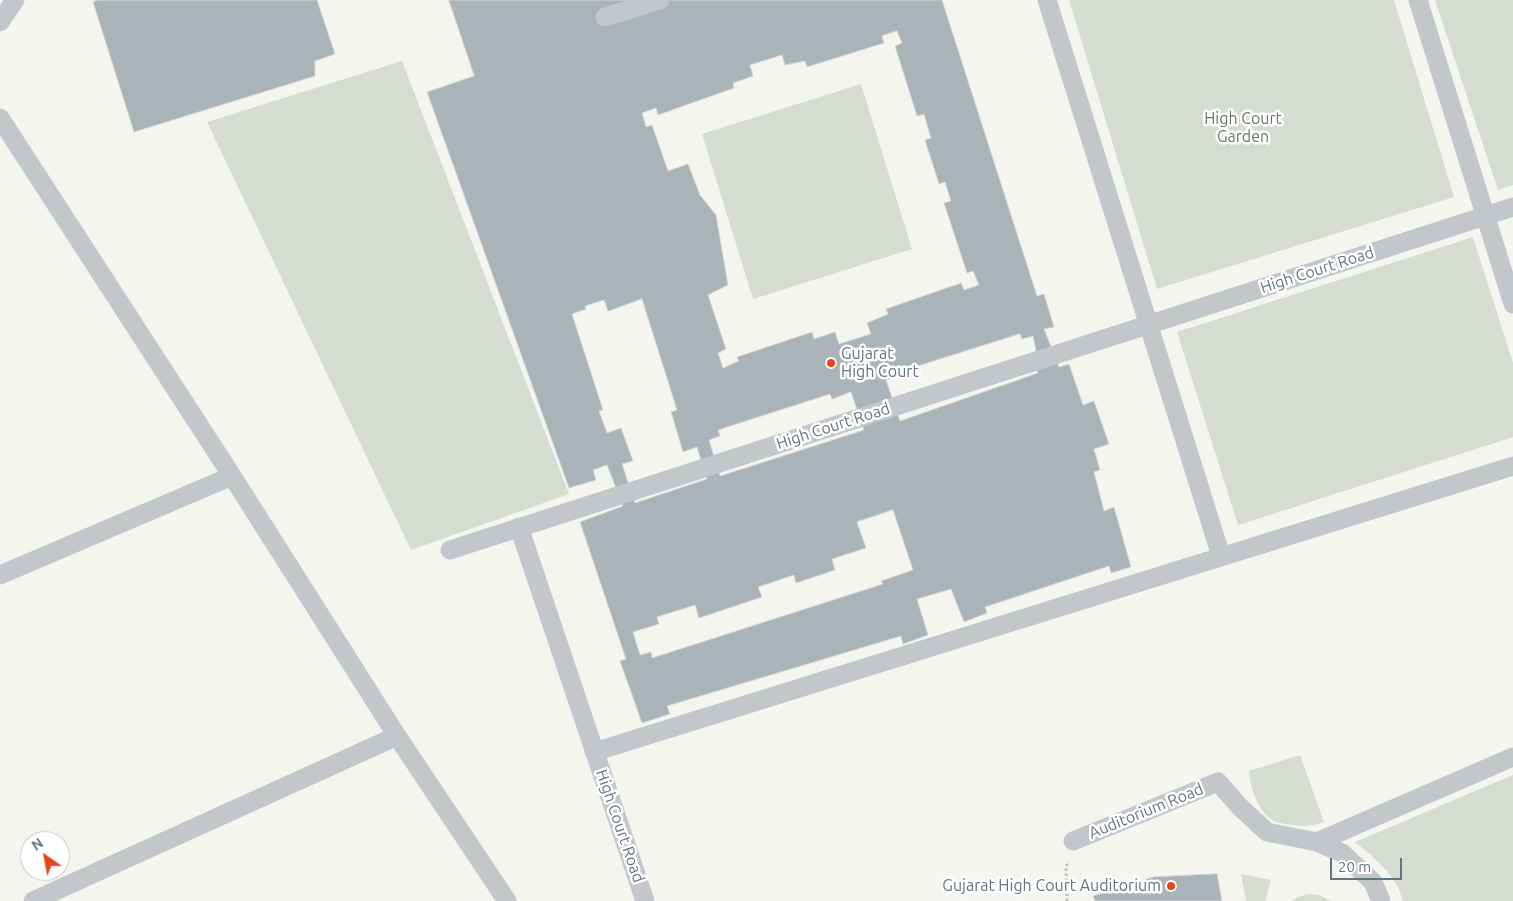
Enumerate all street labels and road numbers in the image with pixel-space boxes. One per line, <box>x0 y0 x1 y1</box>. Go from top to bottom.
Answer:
street label: High Court Road <box>1258 243 1376 297</box>
street label: High Court Road <box>774 399 892 453</box>
street label: High Court Road <box>592 767 648 885</box>
street label: Auditorium Road <box>1086 779 1206 843</box>

